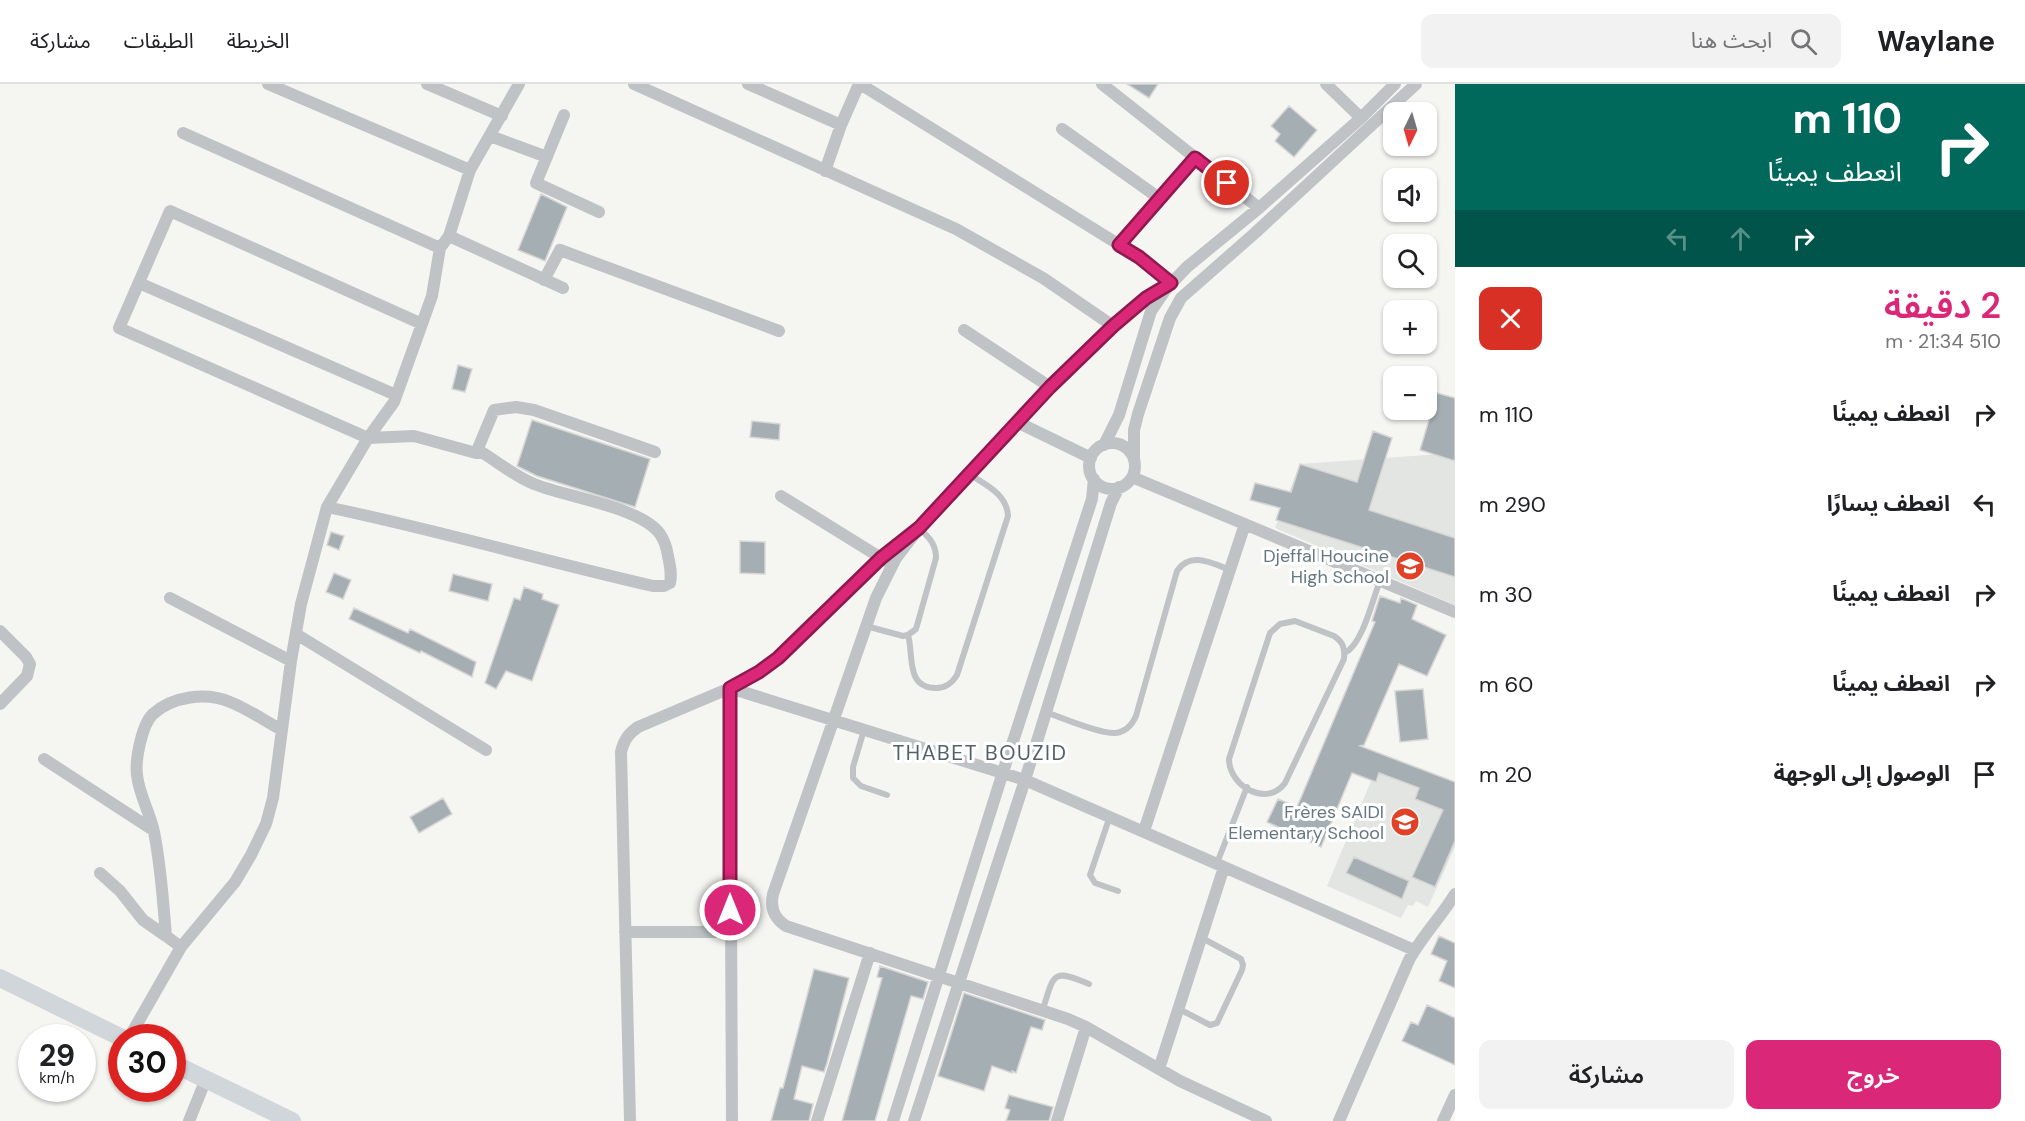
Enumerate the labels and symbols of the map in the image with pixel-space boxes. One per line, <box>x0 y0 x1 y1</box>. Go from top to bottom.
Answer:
north arrow <box>1383 102 1437 156</box>
pin <box>1201 157 1252 208</box>
place label: Djeffal Houcine High School <box>1263 544 1389 589</box>
school or university icon: Djeffal Houcine High School <box>1394 550 1426 582</box>
district label: THABET BOUZID <box>893 739 1067 767</box>
place label: Frères SAIDI Elementary School <box>1228 800 1384 845</box>
school or university icon: Frères SAIDI Elementary School <box>1389 806 1421 838</box>
position arrow <box>698 878 762 942</box>
speed limit sign: 30 <box>108 1024 186 1102</box>

